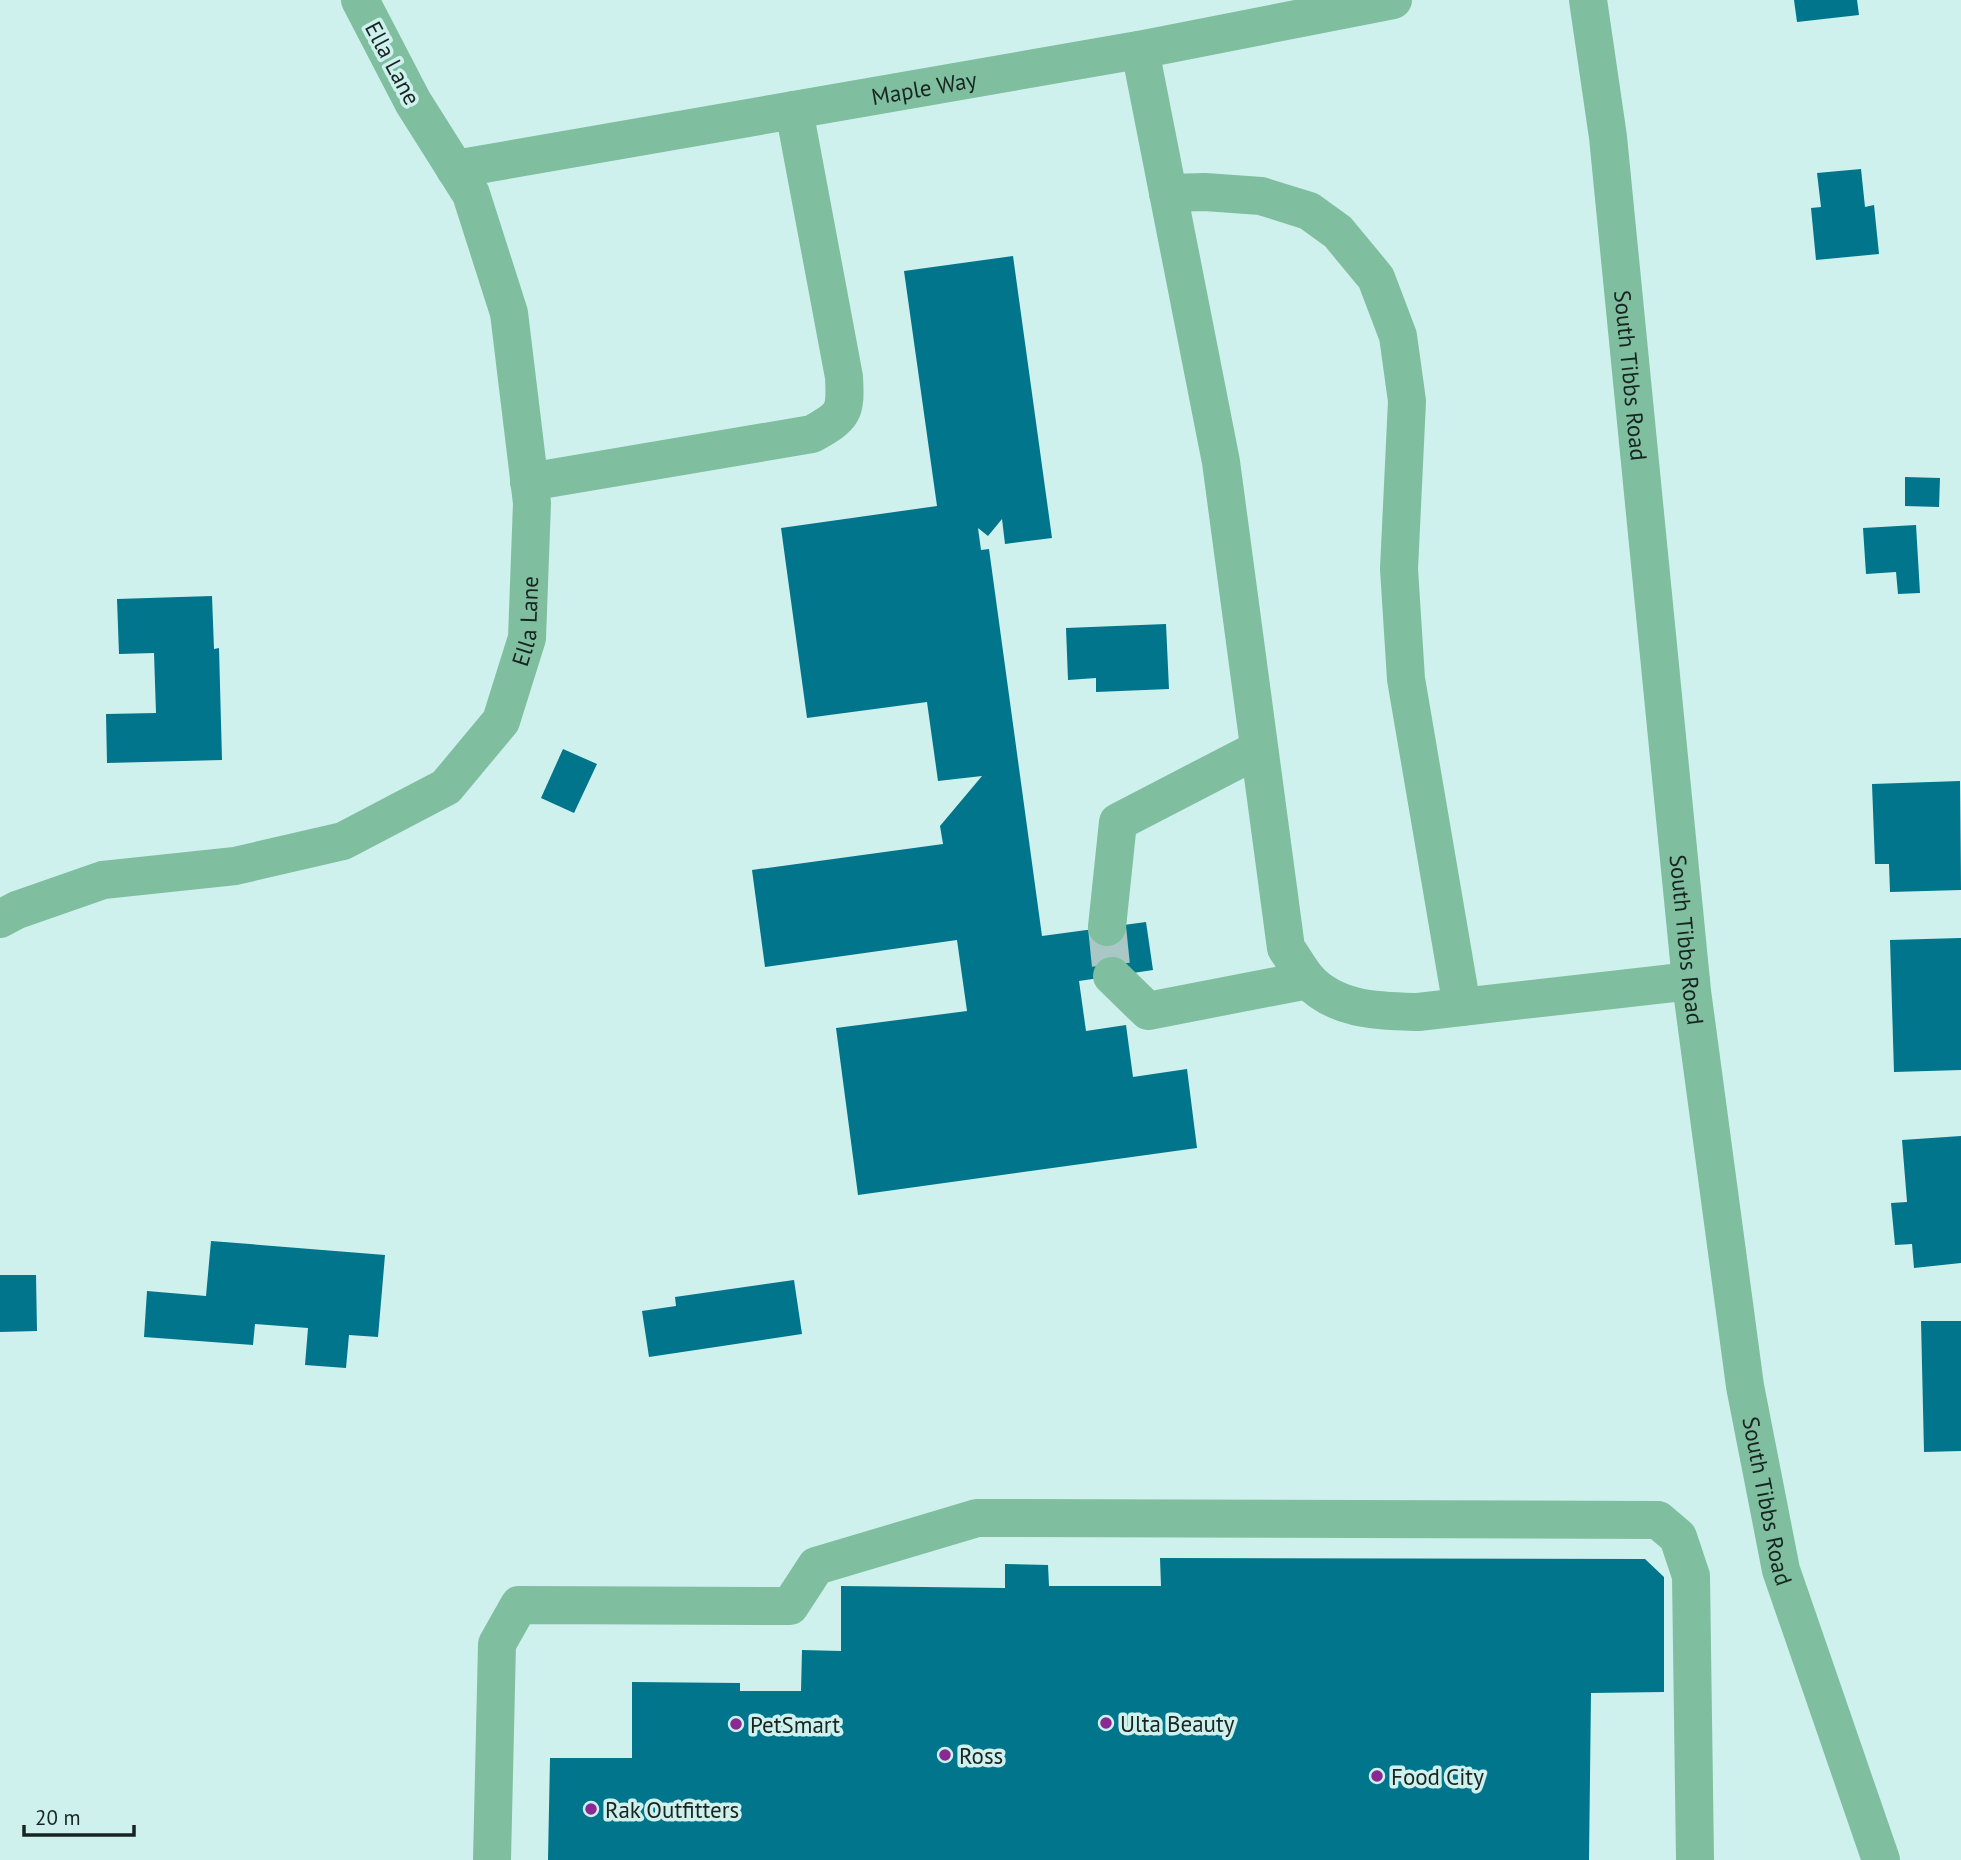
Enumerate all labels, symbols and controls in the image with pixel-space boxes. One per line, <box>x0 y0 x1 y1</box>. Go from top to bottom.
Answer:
street label: Ella Lane <box>359 16 427 110</box>
street label: Maple Way <box>869 64 979 111</box>
street label: South Tibbs Road <box>1609 289 1654 462</box>
street label: Ella Lane <box>505 575 544 669</box>
street label: South Tibbs Road <box>1664 853 1711 1027</box>
street label: South Tibbs Road <box>1737 1414 1800 1589</box>
place label: Ulta Beauty <box>1120 1709 1235 1738</box>
place label: PetSmart <box>750 1710 840 1739</box>
marker: Ulta Beauty <box>1098 1715 1114 1731</box>
marker: PetSmart <box>728 1716 744 1732</box>
place label: Ross <box>959 1741 1003 1770</box>
marker: Ross <box>937 1747 953 1763</box>
place label: Food City <box>1391 1762 1484 1791</box>
marker: Food City <box>1369 1768 1385 1784</box>
scale bar <box>24 1794 135 1838</box>
place label: Rak Outfitters <box>605 1795 739 1824</box>
marker: Rak Outfitters <box>583 1801 599 1817</box>
text: 20 m <box>35 1804 81 1831</box>

